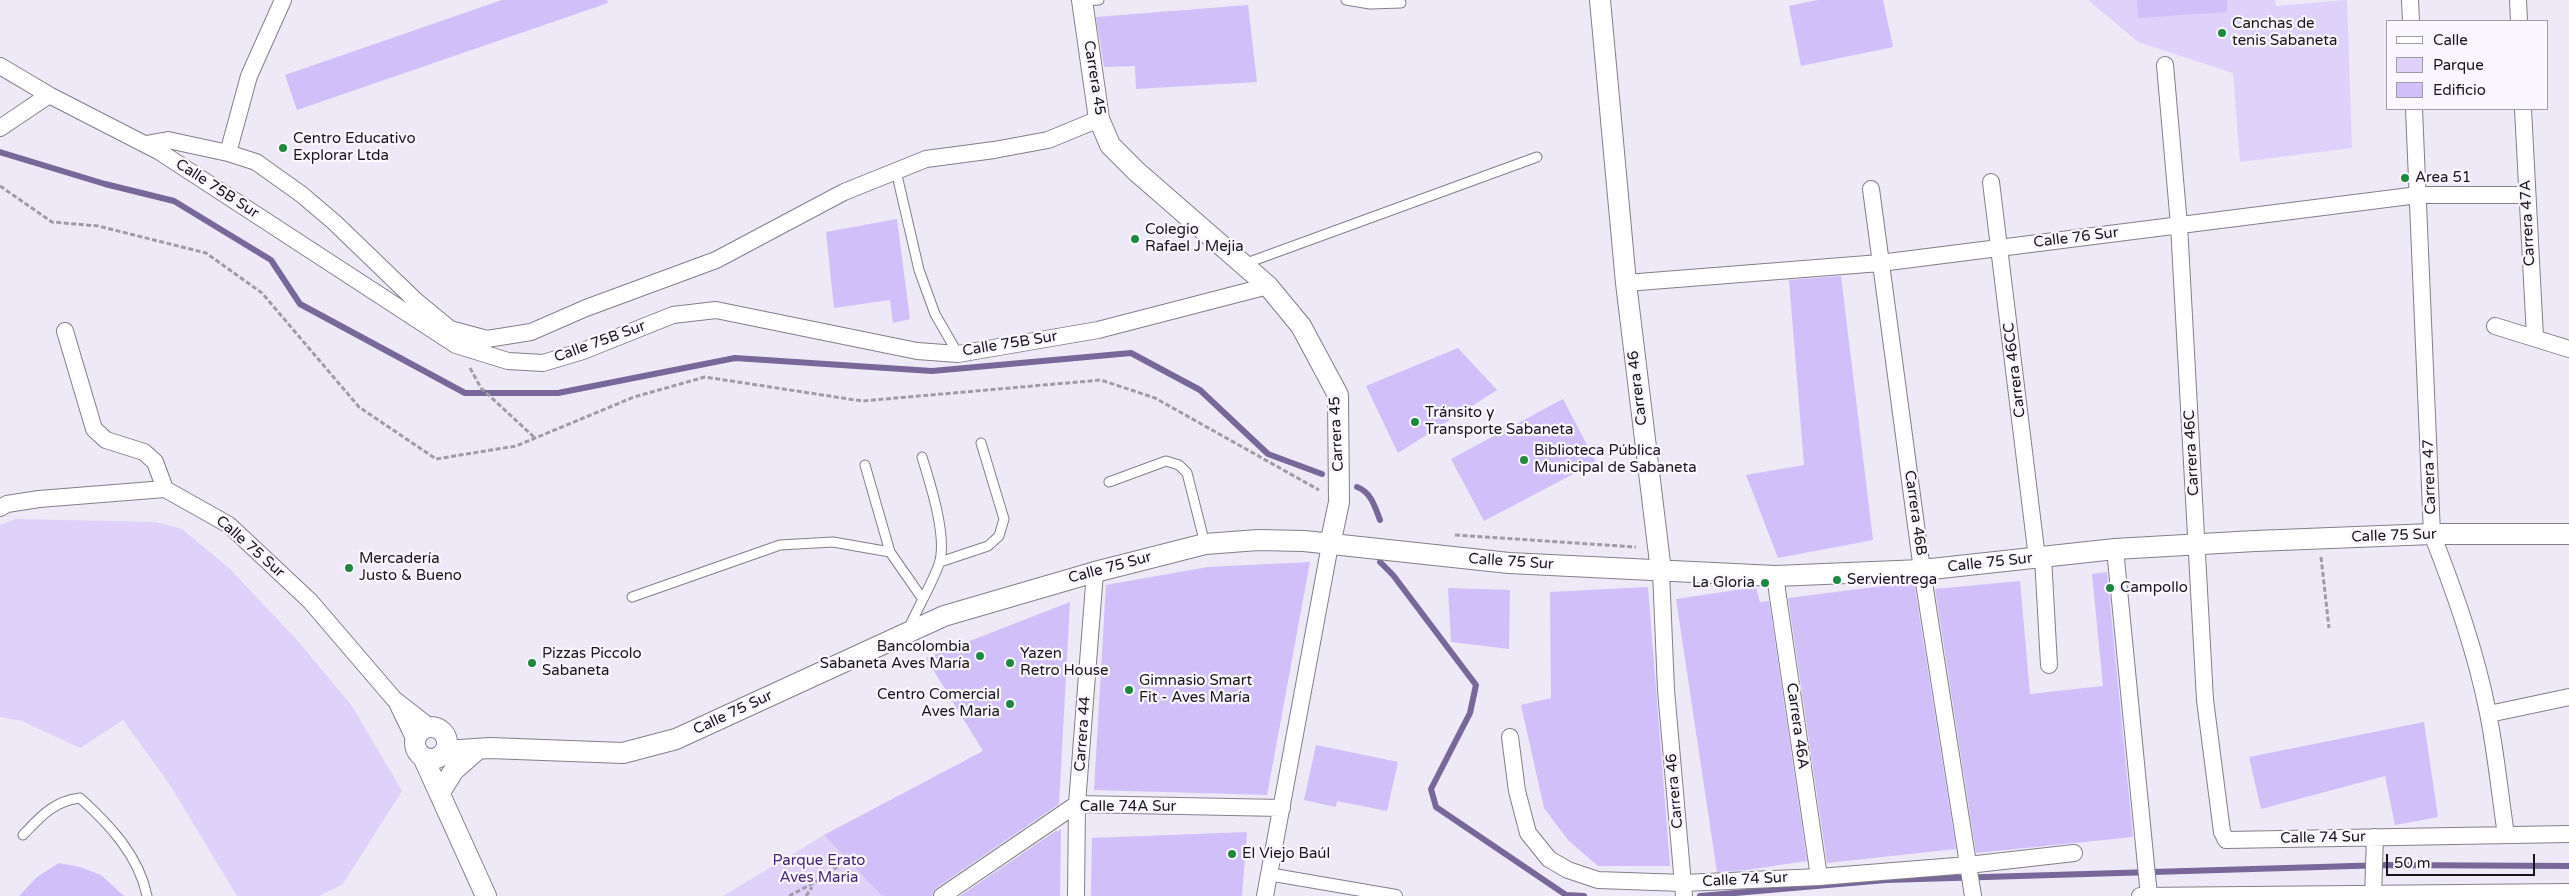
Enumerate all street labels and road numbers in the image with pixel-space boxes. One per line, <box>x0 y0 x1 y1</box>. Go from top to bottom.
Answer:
street label: Carrera 45 <box>1079 39 1109 117</box>
street label: Calle 75B Sur <box>172 155 262 223</box>
street label: Carrera 47A <box>2517 179 2539 267</box>
street label: Calle 76 Sur <box>2033 224 2119 252</box>
street label: Calle 75B Sur <box>552 317 648 367</box>
street label: Carrera 46CC <box>2000 321 2030 419</box>
street label: Calle 75B Sur <box>961 328 1059 360</box>
street label: Carrera 46 <box>1624 349 1652 427</box>
street label: Carrera 45 <box>1326 396 1348 472</box>
street label: Carrera 46C <box>2181 410 2203 496</box>
street label: Carrera 47 <box>2420 439 2440 515</box>
street label: Carrera 46B <box>1900 469 1930 557</box>
street label: Calle 75 Sur <box>212 512 288 582</box>
street label: Calle 75 Sur <box>2351 526 2437 546</box>
street label: Calle 75 Sur <box>1066 548 1154 588</box>
street label: Calle 75 Sur <box>1468 550 1554 574</box>
street label: Calle 75 Sur <box>1947 550 2033 576</box>
street label: Carrera 46A <box>1782 682 1812 770</box>
street label: Calle 75 Sur <box>690 687 776 739</box>
street label: Carrera 44 <box>1071 696 1095 772</box>
street label: Carrera 46 <box>1663 753 1687 829</box>
street label: Calle 74A Sur <box>1080 798 1176 816</box>
street label: Calle 74 Sur <box>2280 828 2366 848</box>
street label: Calle 74 Sur <box>1702 869 1788 891</box>

